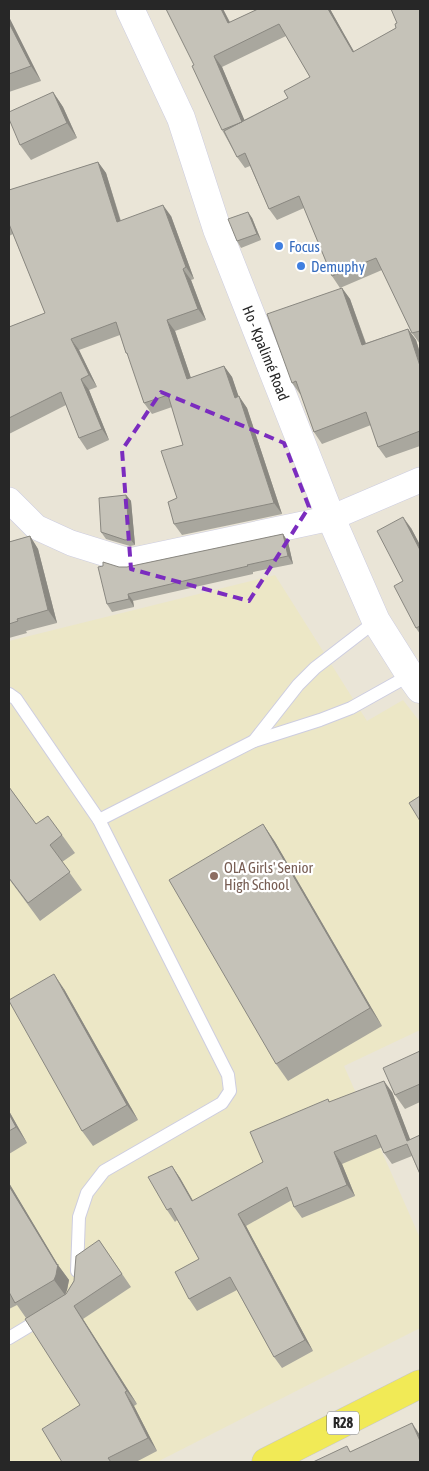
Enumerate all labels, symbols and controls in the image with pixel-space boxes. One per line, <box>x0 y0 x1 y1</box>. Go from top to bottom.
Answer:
place label: Focus <box>289 238 320 255</box>
marker: Focus <box>273 240 285 252</box>
place label: Demuphy <box>311 258 365 275</box>
marker: Demuphy <box>295 260 307 272</box>
street label: Ho - Kpalimé Road <box>239 303 293 403</box>
place label: OLA Girls' Senior High School <box>224 859 313 893</box>
marker: OLA Girls' Senior High School <box>208 870 220 882</box>
road number: R28 <box>327 1412 359 1435</box>

